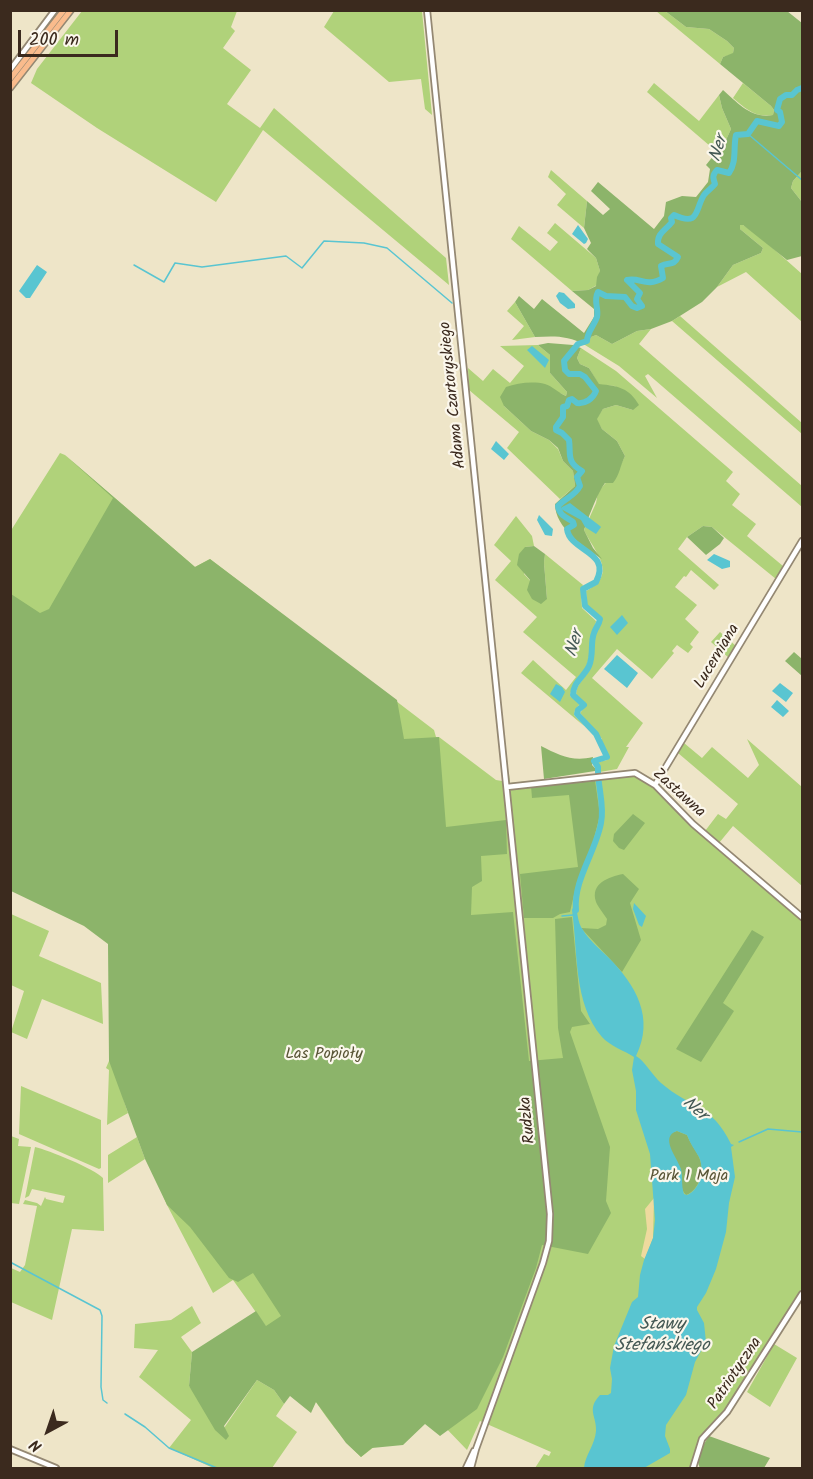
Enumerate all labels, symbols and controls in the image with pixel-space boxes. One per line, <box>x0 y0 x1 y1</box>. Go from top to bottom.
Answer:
scale bar <box>21 18 122 56</box>
text: 200 m <box>29 26 79 55</box>
water label: Ner <box>706 133 734 165</box>
street label: Adama Czartoryskiego <box>437 321 471 469</box>
street label: Lucerniana <box>691 621 745 693</box>
water label: Ner <box>562 628 590 660</box>
street label: Zastawna <box>648 765 708 823</box>
park label: Las Popioły <box>285 1045 363 1065</box>
water label: Ner <box>677 1093 711 1127</box>
street label: Rudzka <box>517 1096 541 1144</box>
park label: Park 1 Maja <box>650 1167 728 1187</box>
water label: Stawy Stefańskiego <box>615 1315 709 1358</box>
street label: Patriotyczna <box>705 1334 767 1414</box>
north arrow <box>18 1401 78 1461</box>
text: N <box>24 1432 48 1458</box>

